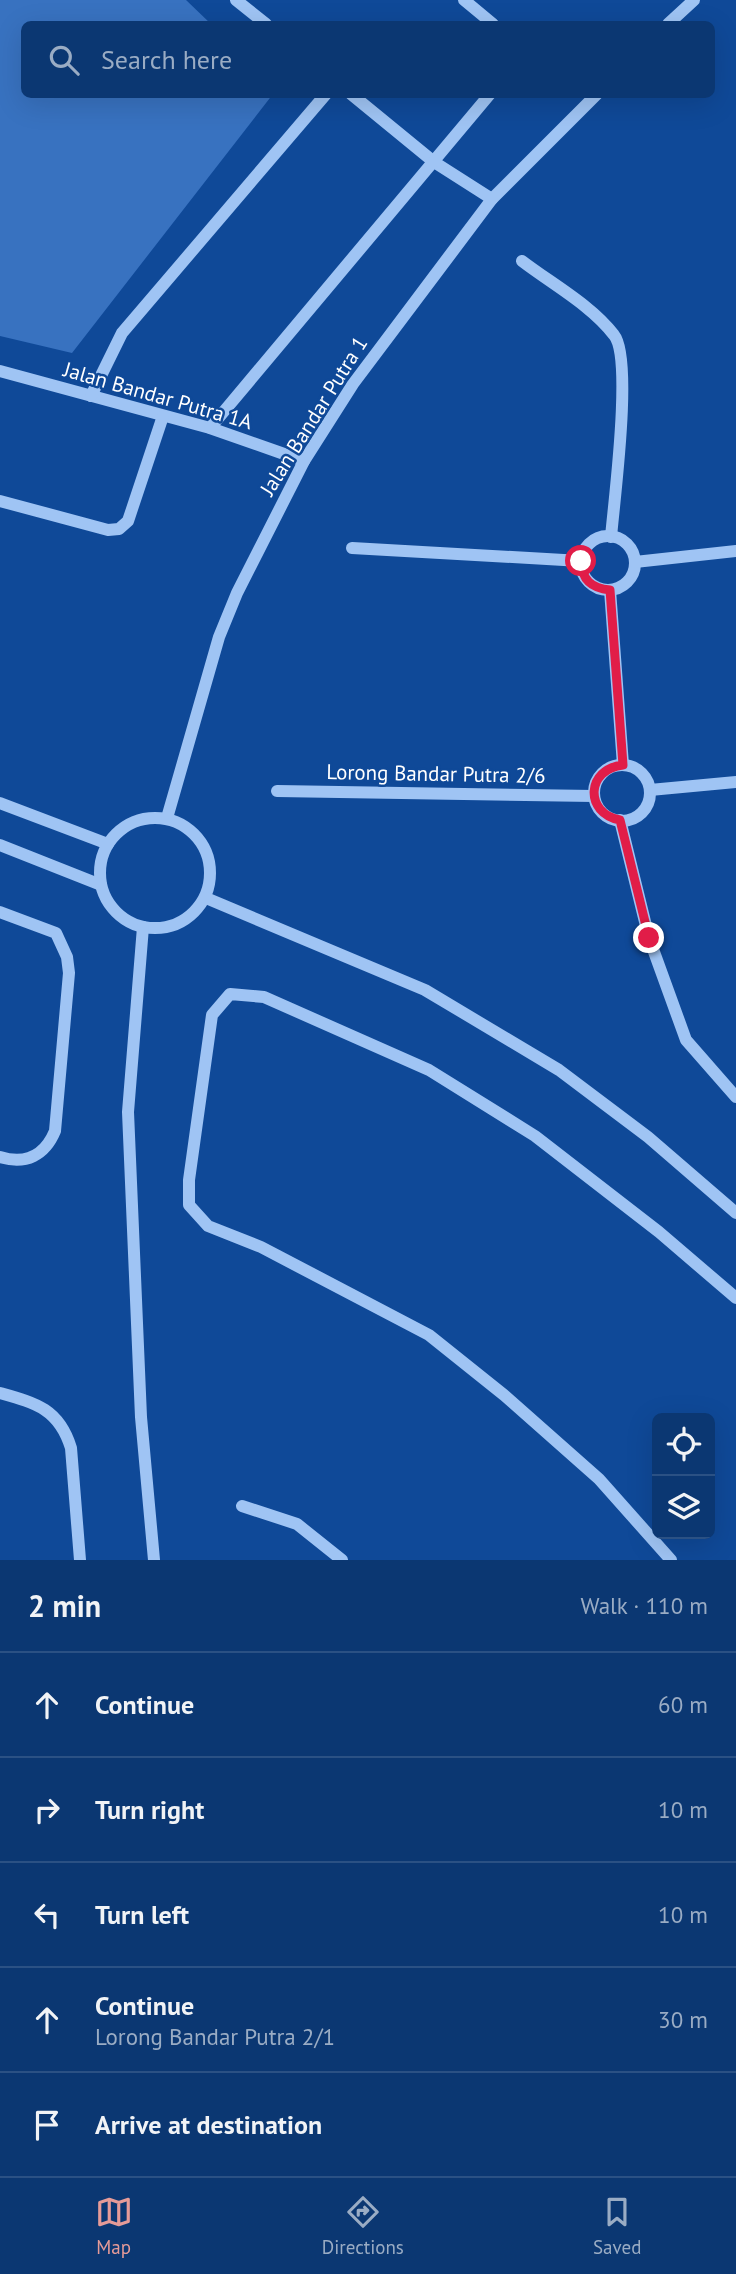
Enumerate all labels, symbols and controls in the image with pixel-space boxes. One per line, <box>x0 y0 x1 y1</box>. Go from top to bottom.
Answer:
search box <box>21 21 715 98</box>
icon: search <box>45 41 83 79</box>
text: Search here <box>101 43 232 76</box>
street label: Jalan Bandar Putra 1 <box>253 331 373 501</box>
street label: Jalan Bandar Putra 1A <box>60 355 256 436</box>
route start <box>565 545 596 576</box>
street label: Lorong Bandar Putra 2/6 <box>326 758 546 789</box>
route end <box>633 922 664 953</box>
map controls <box>652 1413 715 1539</box>
button: locate <box>652 1413 715 1476</box>
button: layers <box>652 1476 715 1539</box>
text: 2 min <box>28 1586 101 1625</box>
text: Walk · 110 m <box>581 1591 708 1620</box>
icon: ahead <box>28 1686 66 1724</box>
text: Continue <box>95 1688 194 1721</box>
text: 60 m <box>658 1690 708 1719</box>
icon: right <box>28 1791 66 1829</box>
text: Turn right <box>95 1793 204 1826</box>
text: 10 m <box>658 1795 708 1824</box>
icon: left <box>28 1896 66 1934</box>
text: Turn left <box>95 1898 189 1931</box>
text: 10 m <box>658 1900 708 1929</box>
text: Continue <box>95 1989 194 2022</box>
icon: ahead <box>28 2001 66 2039</box>
text: 30 m <box>658 2005 708 2034</box>
text: Lorong Bandar Putra 2/1 <box>95 2022 335 2051</box>
icon: arrive <box>28 2106 66 2144</box>
text: Arrive at destination <box>95 2108 322 2141</box>
tab: Map <box>95 2193 133 2259</box>
tab: Directions <box>322 2193 404 2259</box>
tab: Saved <box>593 2193 641 2259</box>

